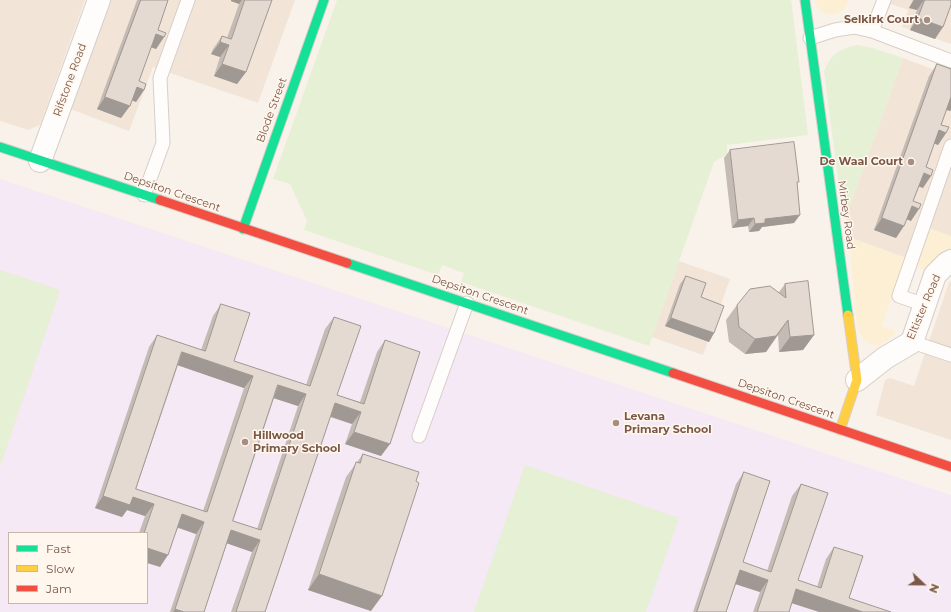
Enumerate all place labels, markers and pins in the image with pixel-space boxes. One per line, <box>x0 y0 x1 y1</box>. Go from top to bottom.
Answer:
place label: Selkirk Court <box>844 13 919 27</box>
marker: Selkirk Court <box>922 15 932 25</box>
place label: De Waal Court <box>819 155 903 169</box>
marker: De Waal Court <box>906 157 916 167</box>
place label: Levana Primary School <box>624 410 712 436</box>
marker: Levana Primary School <box>611 418 621 428</box>
place label: Hillwood Primary School <box>253 429 341 455</box>
marker: Hillwood Primary School <box>240 437 250 447</box>

